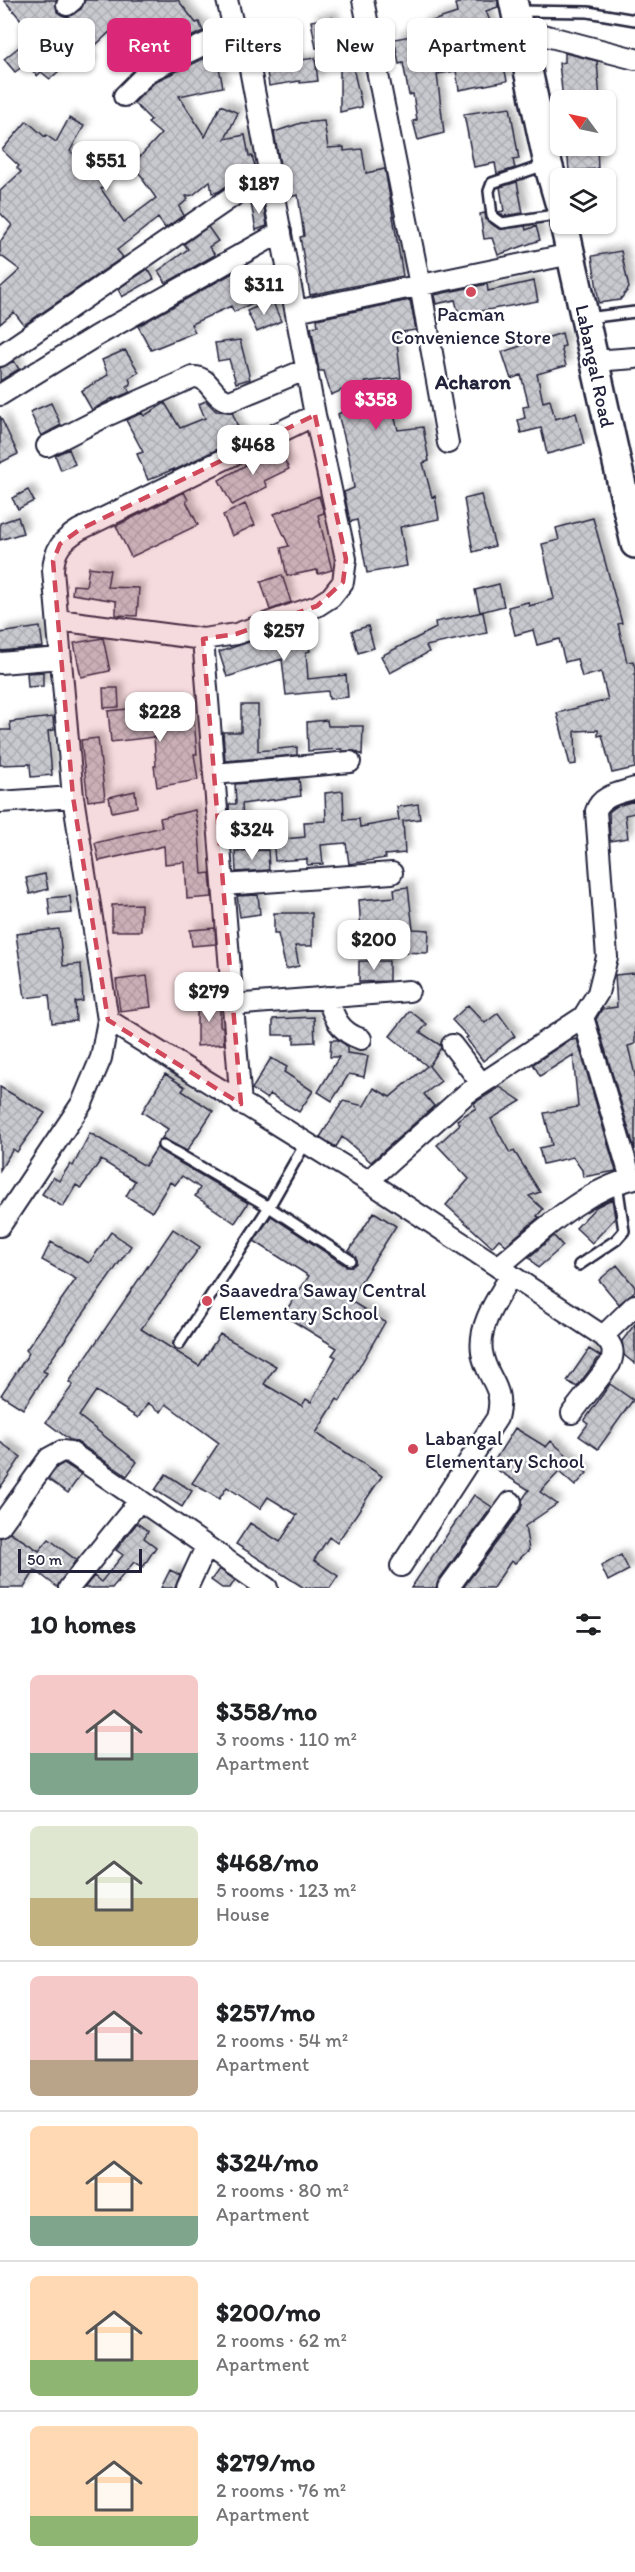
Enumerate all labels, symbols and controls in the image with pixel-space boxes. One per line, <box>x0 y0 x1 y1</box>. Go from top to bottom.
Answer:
chip: Buy <box>18 18 95 72</box>
chip: Rent <box>107 18 191 72</box>
chip: Filters <box>203 18 303 72</box>
chip: New <box>315 18 395 72</box>
chip: Apartment <box>407 18 547 72</box>
north arrow <box>550 90 616 156</box>
map controls <box>550 90 616 234</box>
pin: $551 <box>70 141 142 192</box>
text: $551 <box>86 148 126 172</box>
pin: $187 <box>223 164 295 215</box>
button: layers <box>550 168 616 234</box>
text: $187 <box>239 171 279 195</box>
pin: $311 <box>228 265 300 316</box>
text: $311 <box>244 272 284 296</box>
marker: Pacman Convenience Store <box>464 285 478 299</box>
place label: Pacman Convenience Store <box>391 302 551 349</box>
street label: Labangal Road <box>570 302 620 430</box>
district label: Acharon <box>434 369 511 394</box>
pin: $358 <box>340 380 412 431</box>
text: $358 <box>355 387 397 411</box>
pin: $468 <box>217 425 289 476</box>
text: $468 <box>231 432 275 456</box>
pin: $257 <box>248 611 320 662</box>
text: $257 <box>263 618 305 642</box>
pin: $228 <box>124 692 196 743</box>
text: $228 <box>139 699 181 723</box>
pin: $324 <box>216 810 288 861</box>
text: $324 <box>230 817 274 841</box>
pin: $200 <box>338 920 410 971</box>
text: $200 <box>351 927 397 951</box>
pin: $279 <box>173 972 245 1023</box>
text: $279 <box>188 979 230 1003</box>
place label: Saavedra Saway Central Elementary School <box>219 1278 427 1325</box>
marker: Saavedra Saway Central Elementary School <box>200 1294 214 1308</box>
place label: Labangal Elementary School <box>425 1426 585 1473</box>
marker: Labangal Elementary School <box>406 1442 420 1456</box>
scale bar <box>18 1546 142 1574</box>
text: 50 m <box>27 1550 62 1569</box>
text: 10 homes <box>30 1608 136 1640</box>
icon: filters <box>572 1608 605 1641</box>
text: $358/mo <box>216 1695 317 1727</box>
icon: home <box>78 1699 150 1771</box>
text: 3 rooms · 110 m² <box>216 1727 357 1751</box>
text: Apartment <box>216 1751 309 1775</box>
text: $468/mo <box>216 1846 319 1878</box>
icon: home <box>78 1850 150 1922</box>
text: 5 rooms · 123 m² <box>216 1878 357 1902</box>
text: House <box>216 1902 270 1926</box>
text: $257/mo <box>216 1996 315 2028</box>
icon: home <box>78 2000 150 2072</box>
text: 2 rooms · 54 m² <box>216 2028 348 2052</box>
text: Apartment <box>216 2052 309 2076</box>
text: $324/mo <box>216 2146 319 2178</box>
icon: home <box>78 2150 150 2222</box>
text: 2 rooms · 80 m² <box>216 2178 349 2202</box>
text: Apartment <box>216 2202 309 2226</box>
text: $200/mo <box>216 2296 321 2328</box>
icon: home <box>78 2300 150 2372</box>
text: 2 rooms · 62 m² <box>216 2328 347 2352</box>
text: Apartment <box>216 2352 309 2376</box>
text: $279/mo <box>216 2446 315 2478</box>
icon: home <box>78 2450 150 2522</box>
text: 2 rooms · 76 m² <box>216 2478 346 2502</box>
text: Apartment <box>216 2502 309 2526</box>

